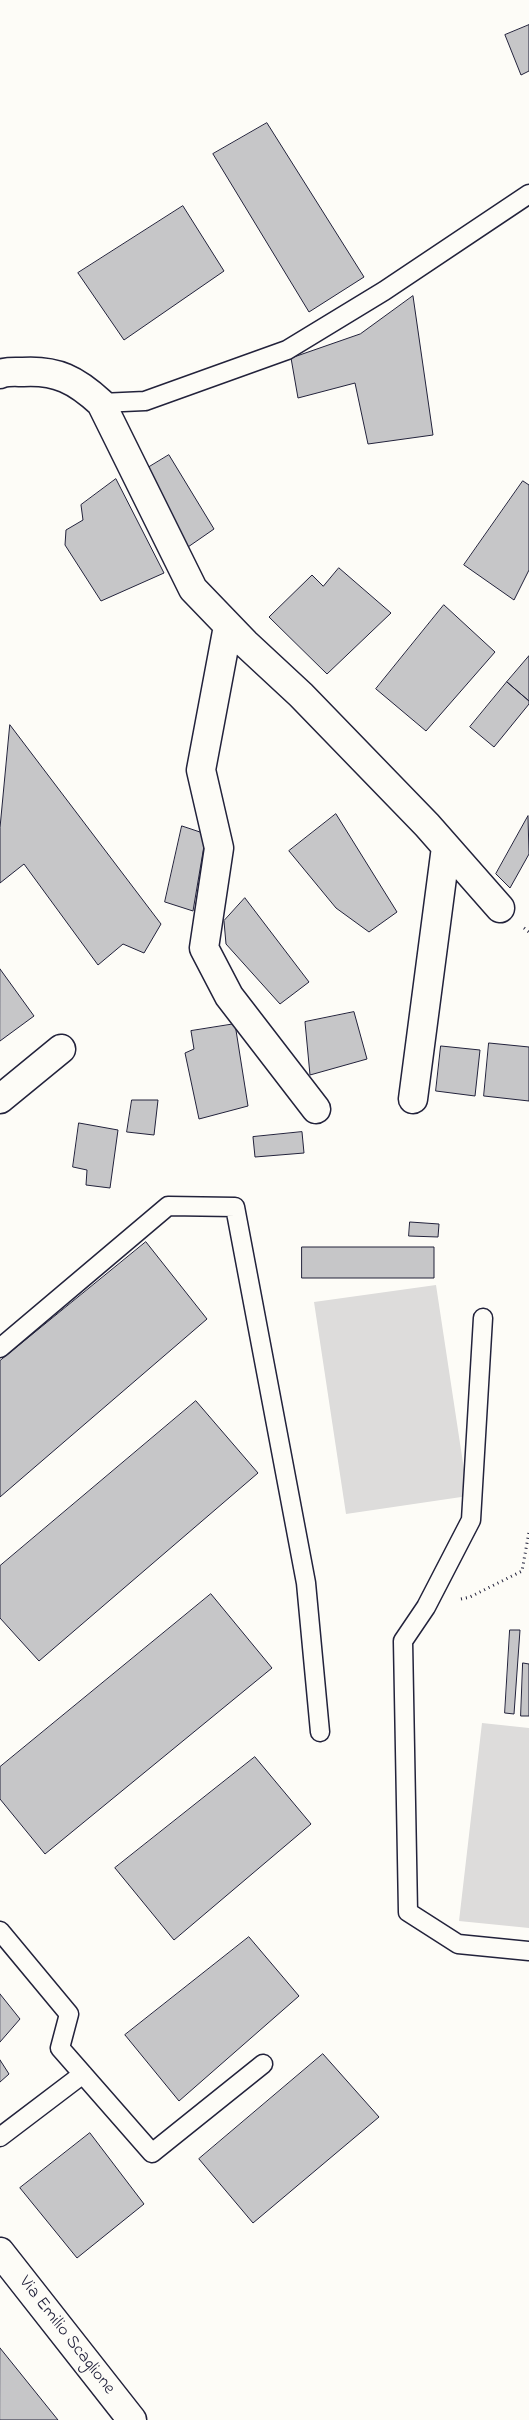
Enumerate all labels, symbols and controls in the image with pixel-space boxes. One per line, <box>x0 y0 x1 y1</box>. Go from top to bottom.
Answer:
street label: Via Emilio Scaglione <box>13 2273 119 2399</box>

